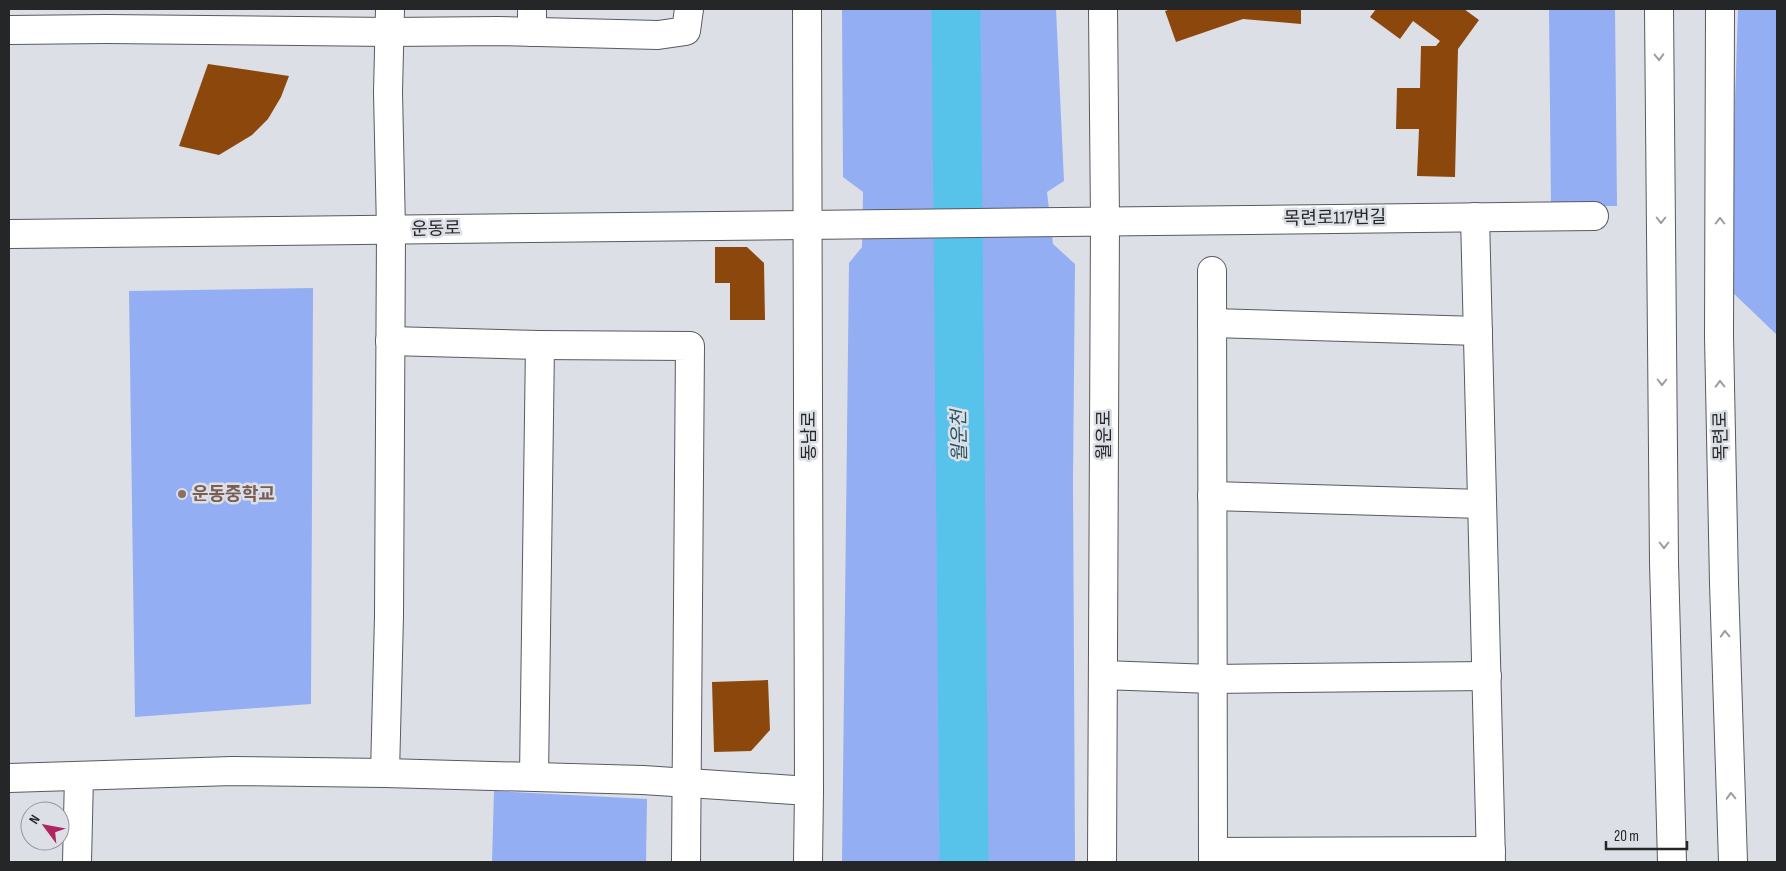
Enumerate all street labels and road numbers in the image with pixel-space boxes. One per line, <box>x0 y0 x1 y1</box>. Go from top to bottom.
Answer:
street label: 목련로117번길 <box>1284 207 1386 229</box>
street label: 운동로 <box>411 218 461 240</box>
street label: 월운로 <box>1094 410 1115 460</box>
street label: 동남로 <box>799 411 820 461</box>
street label: 목련로 <box>1710 411 1732 461</box>

